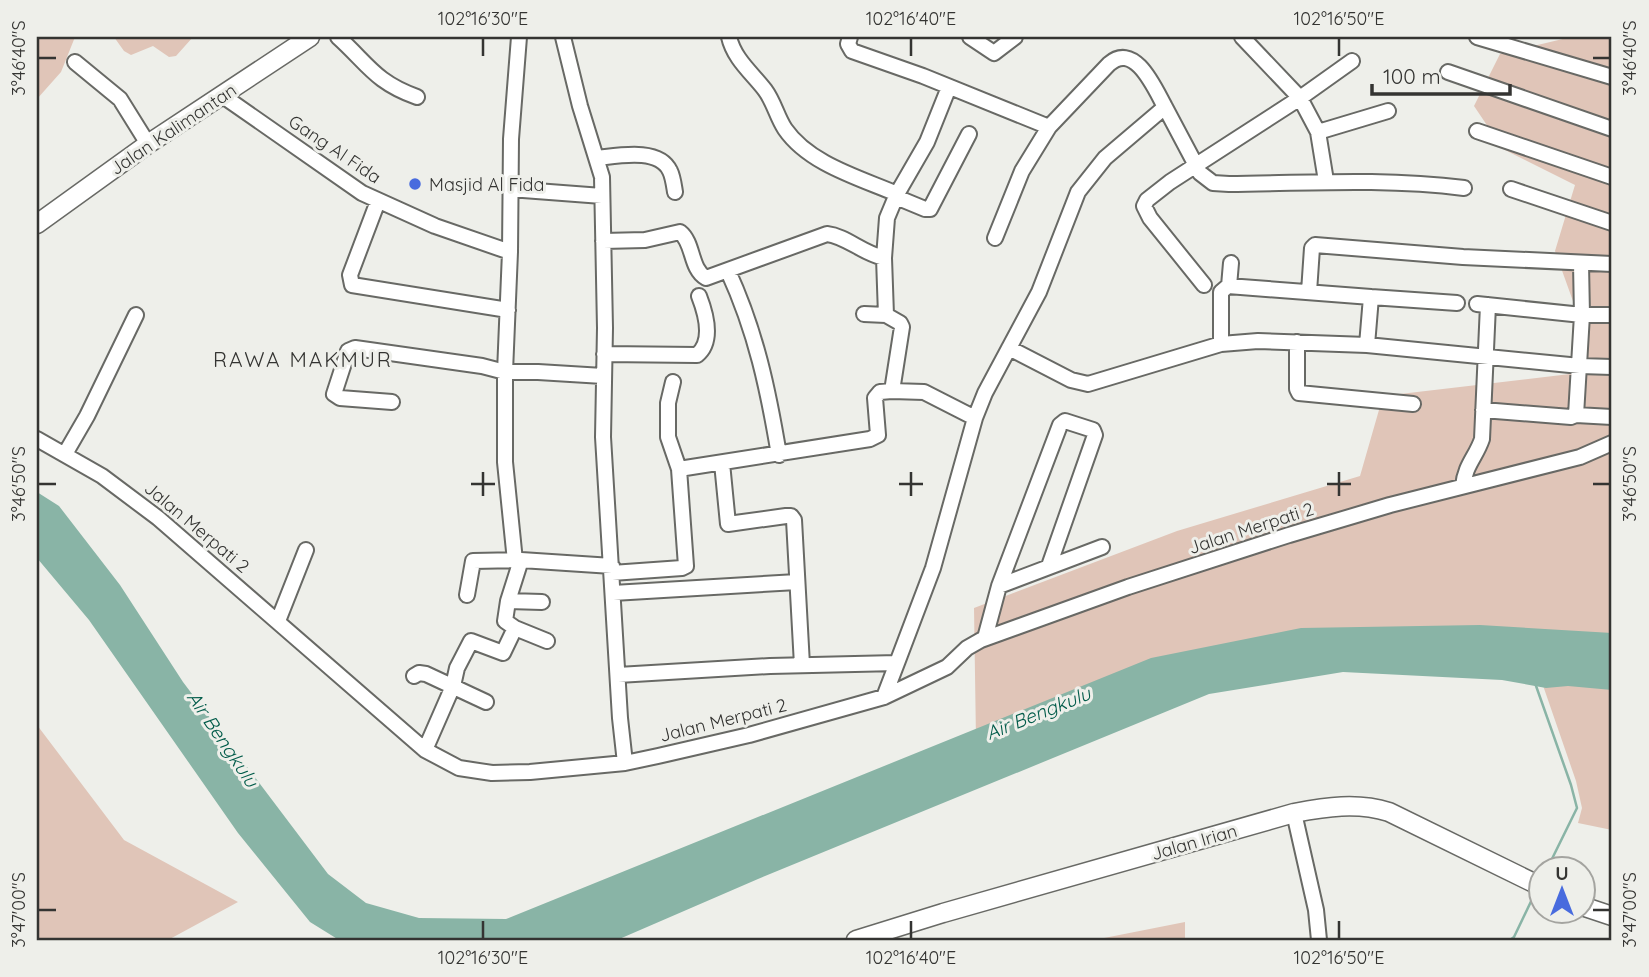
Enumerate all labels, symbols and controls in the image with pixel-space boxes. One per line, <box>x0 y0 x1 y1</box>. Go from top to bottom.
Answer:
text: 102°16'30"E <box>438 7 528 30</box>
text: 102°16'40"E <box>866 7 956 30</box>
text: 102°16'50"E <box>1294 7 1384 30</box>
text: 3°46'40"S <box>7 20 30 96</box>
text: 3°46'40"S <box>1618 20 1641 96</box>
scale bar <box>1372 52 1511 96</box>
text: 100 m <box>1383 63 1441 89</box>
street label: Jalan Kalimantan <box>105 78 241 180</box>
street label: Gang Al Fida <box>284 110 386 188</box>
place label: Masjid Al Fida <box>429 173 544 196</box>
marker: Masjid Al Fida <box>407 176 423 192</box>
district label: RAWA MAKMUR <box>213 346 393 372</box>
text: 3°46'50"S <box>7 446 30 522</box>
text: 3°46'50"S <box>1618 446 1641 522</box>
street label: Jalan Merpati 2 <box>140 476 254 578</box>
street label: Jalan Merpati 2 <box>1186 497 1316 559</box>
water label: Air Bengkulu <box>982 681 1095 745</box>
water label: Air Bengkulu <box>182 686 265 793</box>
street label: Jalan Merpati 2 <box>657 693 789 747</box>
street label: Jalan Irian <box>1148 819 1240 865</box>
north arrow <box>1526 855 1596 925</box>
text: U <box>1555 861 1569 885</box>
text: 3°47'00"S <box>7 872 30 948</box>
text: 3°47'00"S <box>1618 872 1641 948</box>
text: 102°16'30"E <box>438 946 528 969</box>
text: 102°16'40"E <box>866 946 956 969</box>
text: 102°16'50"E <box>1294 946 1384 969</box>

